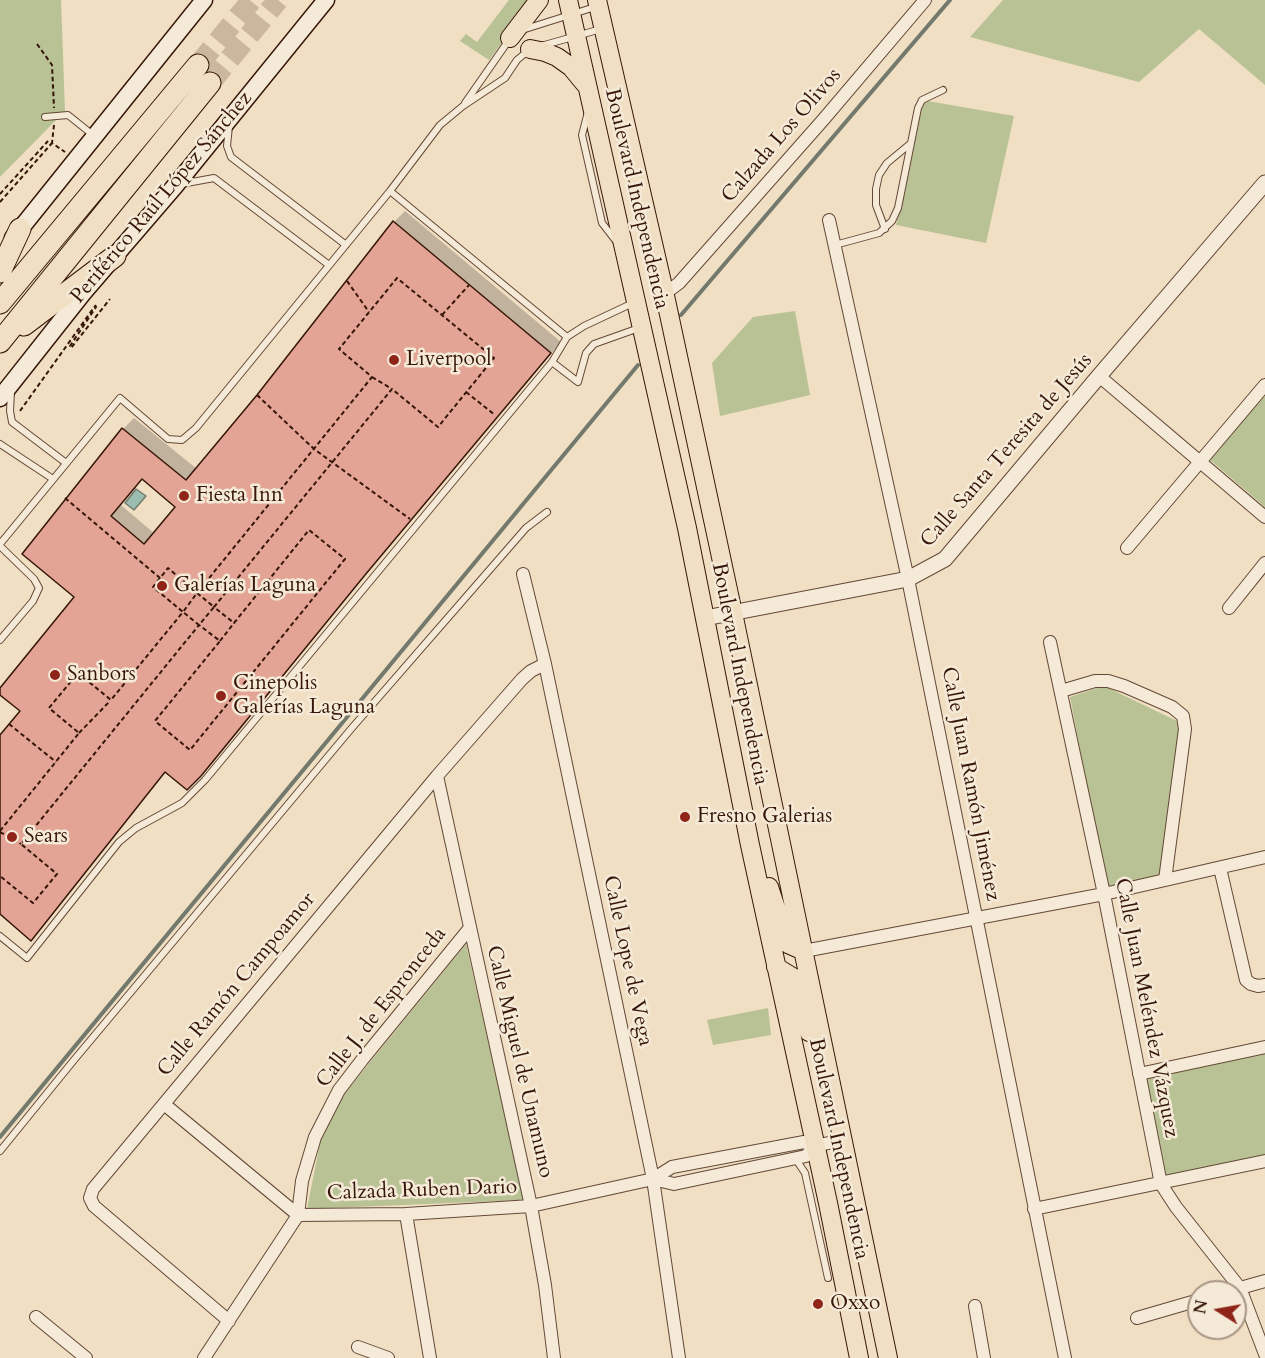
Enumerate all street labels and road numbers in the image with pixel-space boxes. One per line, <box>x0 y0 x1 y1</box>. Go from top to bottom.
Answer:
street label: Calzada Los Olivos <box>717 64 847 208</box>
street label: Boulevard Independencia <box>598 86 674 312</box>
street label: Periférico Raúl López Sánchez <box>66 87 258 309</box>
street label: Calle Santa Teresita de Jesús <box>916 349 1098 553</box>
street label: Boulevard Independencia <box>705 561 773 787</box>
street label: Calle Juan Ramón Jiménez <box>935 665 1005 903</box>
street label: Calle Lope de Vega <box>597 873 657 1049</box>
street label: Calle Juan Meléndez Vázquez <box>1108 876 1184 1140</box>
street label: Calle Ramón Campoamor <box>153 888 321 1082</box>
street label: Calle J. de Espronceda <box>311 923 453 1093</box>
street label: Calle Miguel de Unamuno <box>480 943 558 1181</box>
street label: Boulevard Independencia <box>802 1036 874 1262</box>
street label: Calzada Ruben Dario <box>326 1175 518 1207</box>

